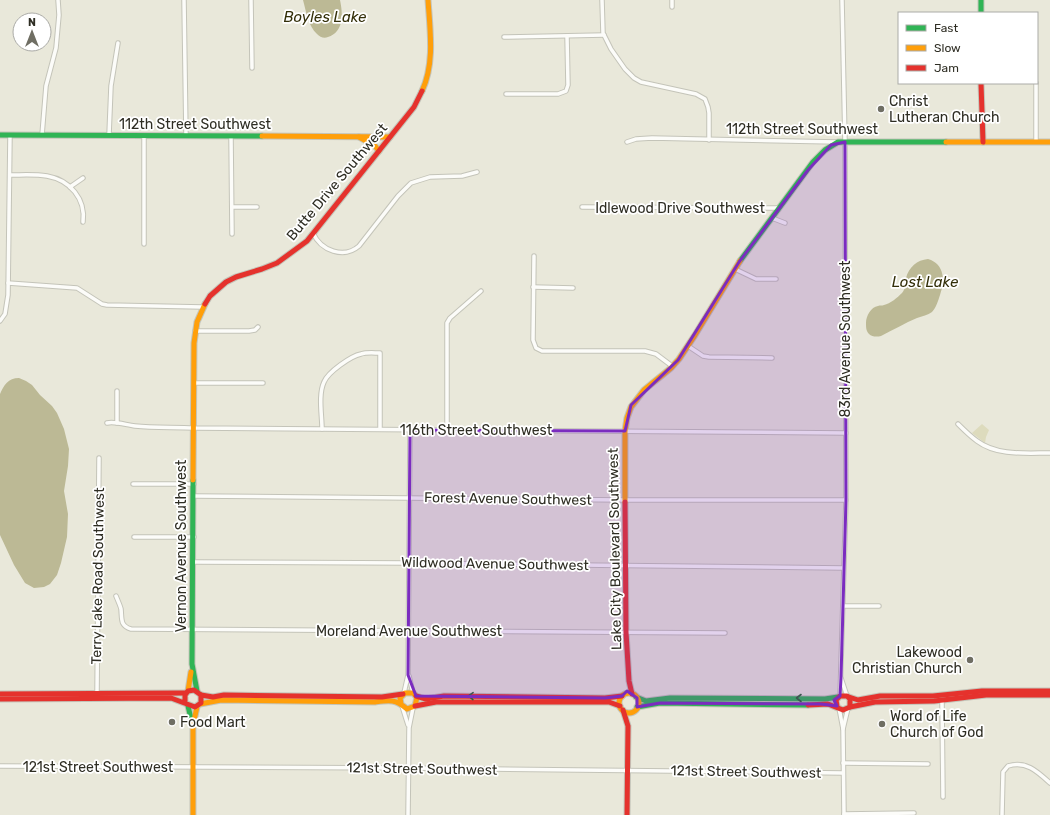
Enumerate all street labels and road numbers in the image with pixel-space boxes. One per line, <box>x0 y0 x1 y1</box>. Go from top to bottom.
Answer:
street label: 112th Street Southwest <box>119 116 272 133</box>
street label: Butte Drive Southwest <box>283 120 391 244</box>
street label: 112th Street Southwest <box>726 121 879 138</box>
street label: Idlewood Drive Southwest <box>595 200 765 217</box>
street label: 83rd Avenue Southwest <box>837 260 854 417</box>
street label: 116th Street Southwest <box>400 422 553 439</box>
street label: Lake City Boulevard Southwest <box>605 447 625 650</box>
street label: Vernon Avenue Southwest <box>173 459 190 632</box>
street label: Terry Lake Road Southwest <box>88 487 108 665</box>
street label: Forest Avenue Southwest <box>424 489 593 509</box>
street label: Wildwood Avenue Southwest <box>401 554 590 574</box>
street label: Moreland Avenue Southwest <box>316 623 503 640</box>
street label: 121st Street Southwest <box>23 759 174 776</box>
street label: 121st Street Southwest <box>347 759 498 779</box>
street label: 121st Street Southwest <box>671 762 822 782</box>

